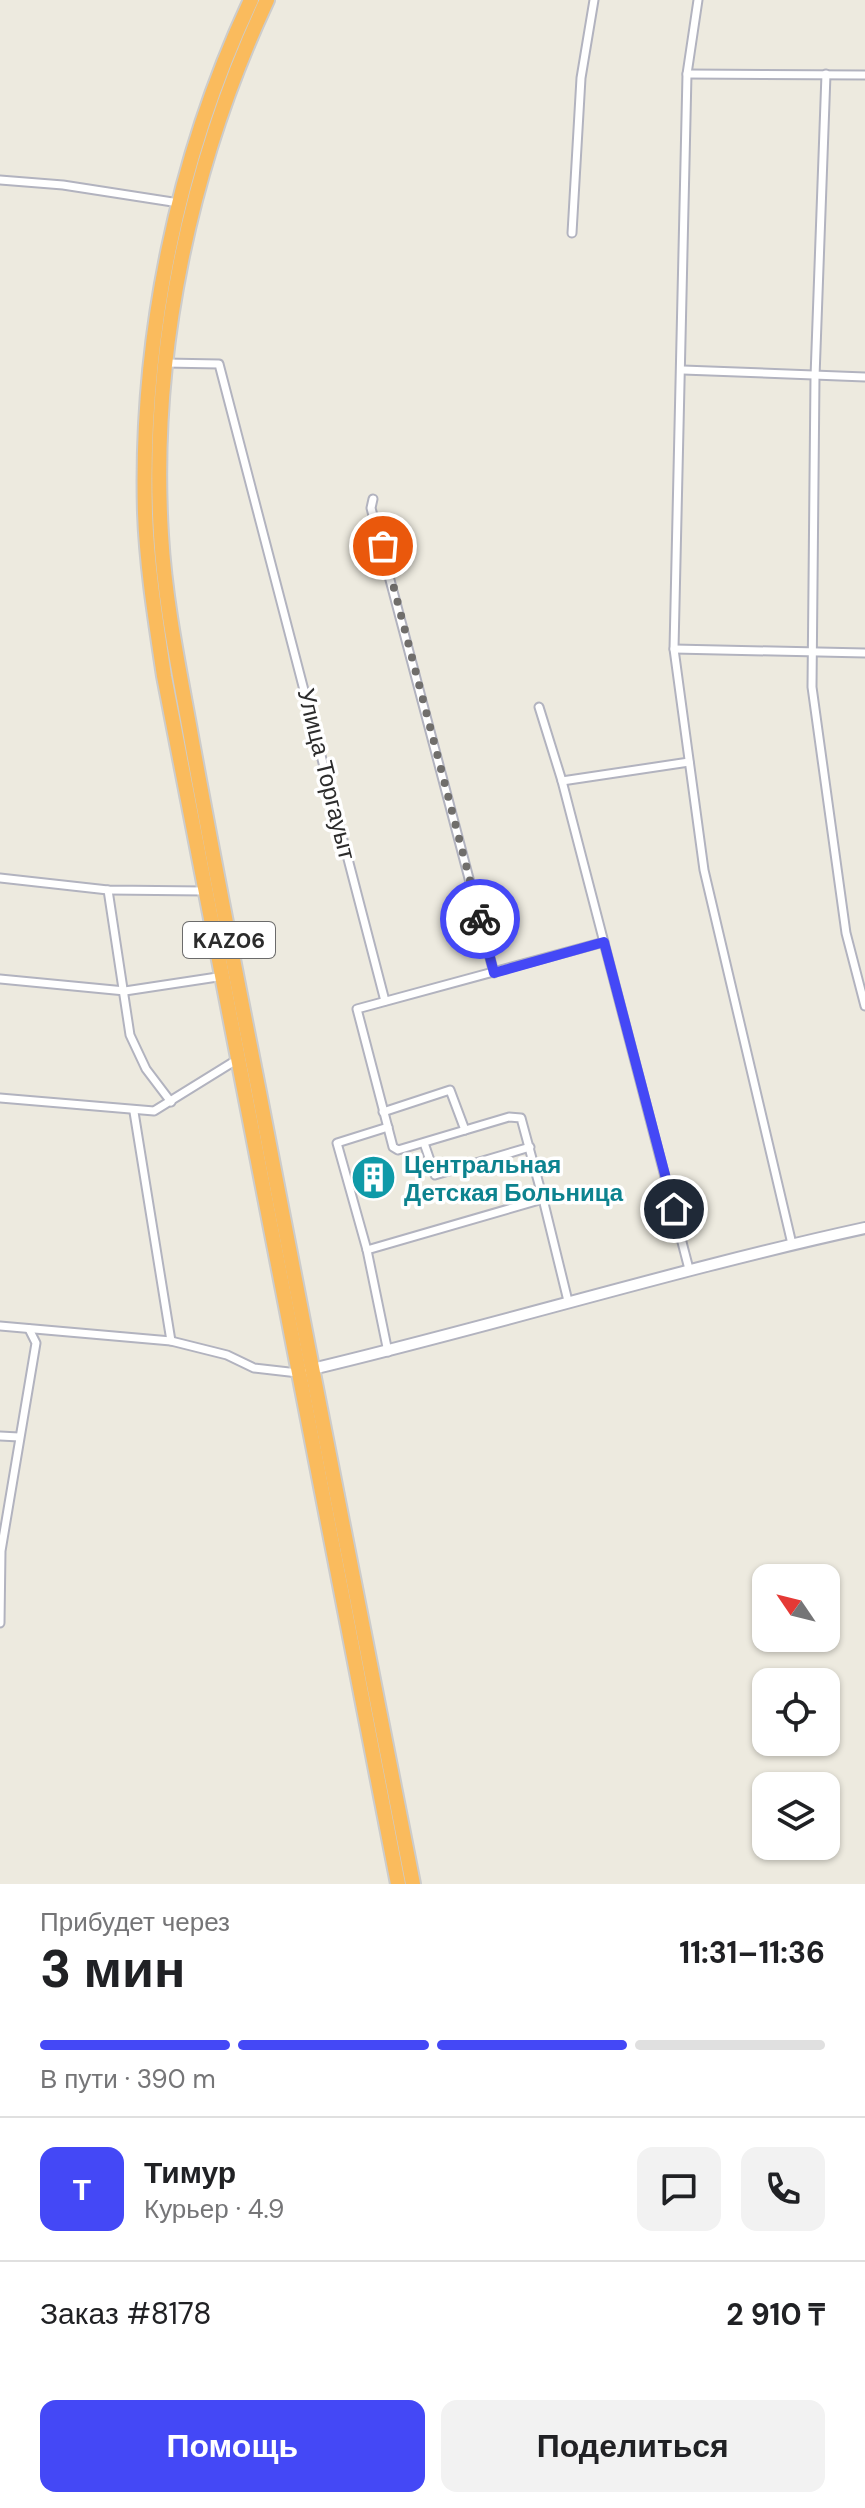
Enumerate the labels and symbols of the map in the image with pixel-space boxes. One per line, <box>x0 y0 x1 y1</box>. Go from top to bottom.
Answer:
pin <box>349 512 417 580</box>
street label: Улица Торгауыт <box>291 685 363 863</box>
courier <box>440 879 520 959</box>
road number: KАZ06 <box>183 922 275 958</box>
place label: Центральная Детская Больница <box>404 1149 624 1208</box>
building icon: Центральная Детская Больница <box>349 1154 397 1202</box>
pin <box>640 1175 708 1243</box>
north arrow <box>752 1564 840 1652</box>

